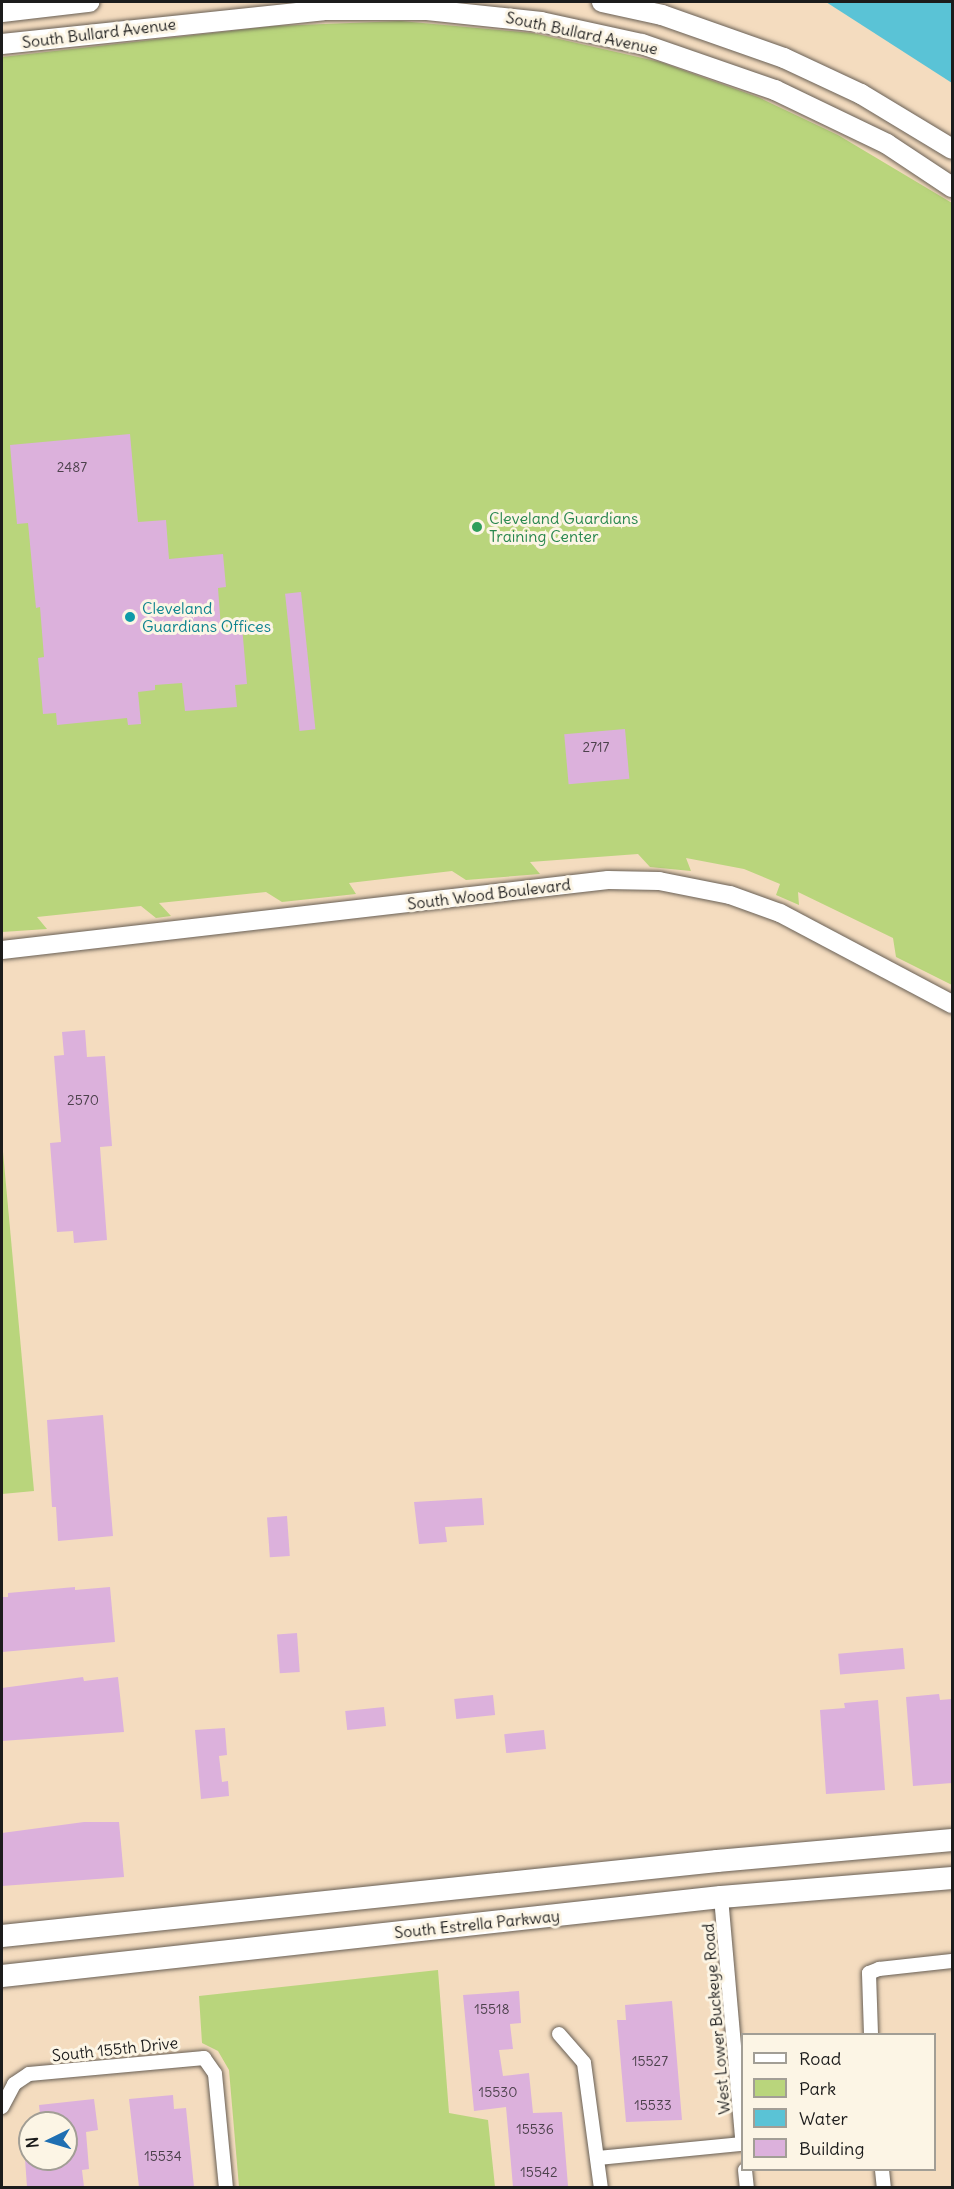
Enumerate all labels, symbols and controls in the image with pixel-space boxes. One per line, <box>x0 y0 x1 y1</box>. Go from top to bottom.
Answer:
street label: South Bullard Avenue <box>504 7 660 59</box>
street label: South Bullard Avenue <box>21 14 177 52</box>
house number: 2487 <box>57 459 87 475</box>
place label: Cleveland Guardians Training Center <box>489 508 638 546</box>
marker: Cleveland Guardians Training Center <box>470 520 484 534</box>
place label: Cleveland Guardians Offices <box>142 598 271 636</box>
marker: Cleveland Guardians Offices <box>123 610 137 624</box>
house number: 2717 <box>583 739 609 755</box>
street label: South Wood Boulevard <box>406 874 572 914</box>
house number: 2570 <box>67 1092 99 1108</box>
street label: South Estrella Parkway <box>393 1906 561 1942</box>
street label: West Lower Buckeye Road <box>698 1923 734 2115</box>
house number: 15518 <box>474 2001 510 2017</box>
street label: South 155th Drive <box>51 2033 179 2065</box>
legend <box>741 2033 936 2171</box>
text: Road <box>799 2047 841 2070</box>
house number: 15527 <box>632 2053 668 2069</box>
text: Park <box>799 2077 836 2100</box>
house number: 15530 <box>479 2084 517 2100</box>
house number: 15533 <box>634 2097 672 2113</box>
text: Water <box>799 2107 848 2130</box>
north arrow <box>18 2111 78 2171</box>
house number: 15536 <box>516 2121 554 2137</box>
text: N <box>22 2136 43 2149</box>
text: Building <box>799 2137 864 2160</box>
house number: 15534 <box>144 2148 182 2164</box>
house number: 15542 <box>520 2164 558 2180</box>

